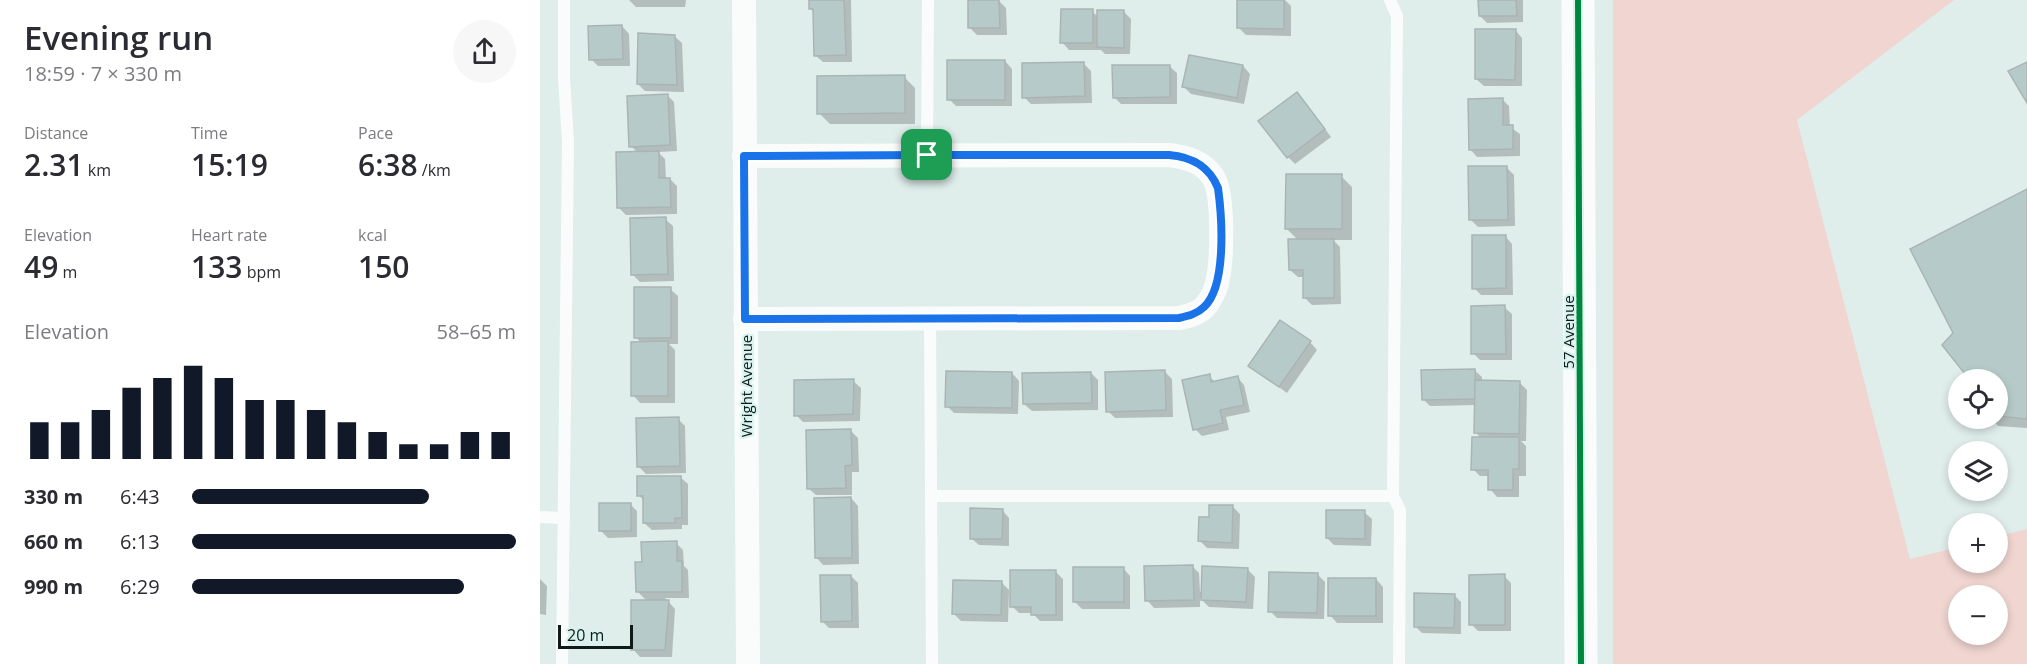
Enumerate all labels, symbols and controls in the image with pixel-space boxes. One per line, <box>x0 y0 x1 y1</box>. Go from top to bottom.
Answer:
text: Evening run <box>24 15 213 60</box>
button: share <box>453 20 516 83</box>
text: 18:59 · 7 × 330 m <box>24 60 182 87</box>
text: Distance <box>24 122 88 144</box>
text: Time <box>191 122 228 144</box>
text: Pace <box>358 122 393 144</box>
pin <box>901 129 952 180</box>
icon: arrive <box>910 138 943 171</box>
text: 2.31 <box>24 144 84 185</box>
text: 15:19 <box>191 144 268 185</box>
text: 6:38 <box>358 144 418 185</box>
text: km <box>84 159 111 181</box>
text: /km <box>418 159 451 181</box>
text: Elevation <box>24 224 92 246</box>
text: Heart rate <box>191 224 267 246</box>
text: kcal <box>358 224 387 246</box>
text: 49 <box>24 246 58 287</box>
text: 133 <box>191 246 242 287</box>
text: 150 <box>358 246 409 287</box>
text: m <box>58 261 77 283</box>
text: bpm <box>242 261 281 283</box>
street label: 57 Avenue <box>1558 295 1578 369</box>
text: Elevation <box>24 318 109 345</box>
text: 58–65 m <box>437 318 516 345</box>
street label: Wright Avenue <box>736 335 756 437</box>
map controls <box>1948 369 2008 645</box>
button: locate <box>1948 369 2008 429</box>
button: layers <box>1948 441 2008 501</box>
text: 330 m <box>24 483 83 510</box>
text: 6:43 <box>120 483 160 510</box>
button: + <box>1948 513 2008 573</box>
text: 660 m <box>24 528 83 555</box>
text: 6:13 <box>120 528 160 555</box>
text: 990 m <box>24 573 83 600</box>
text: 6:29 <box>120 573 160 600</box>
button: − <box>1948 585 2008 645</box>
scale bar <box>558 622 633 650</box>
text: 20 m <box>567 624 604 646</box>

